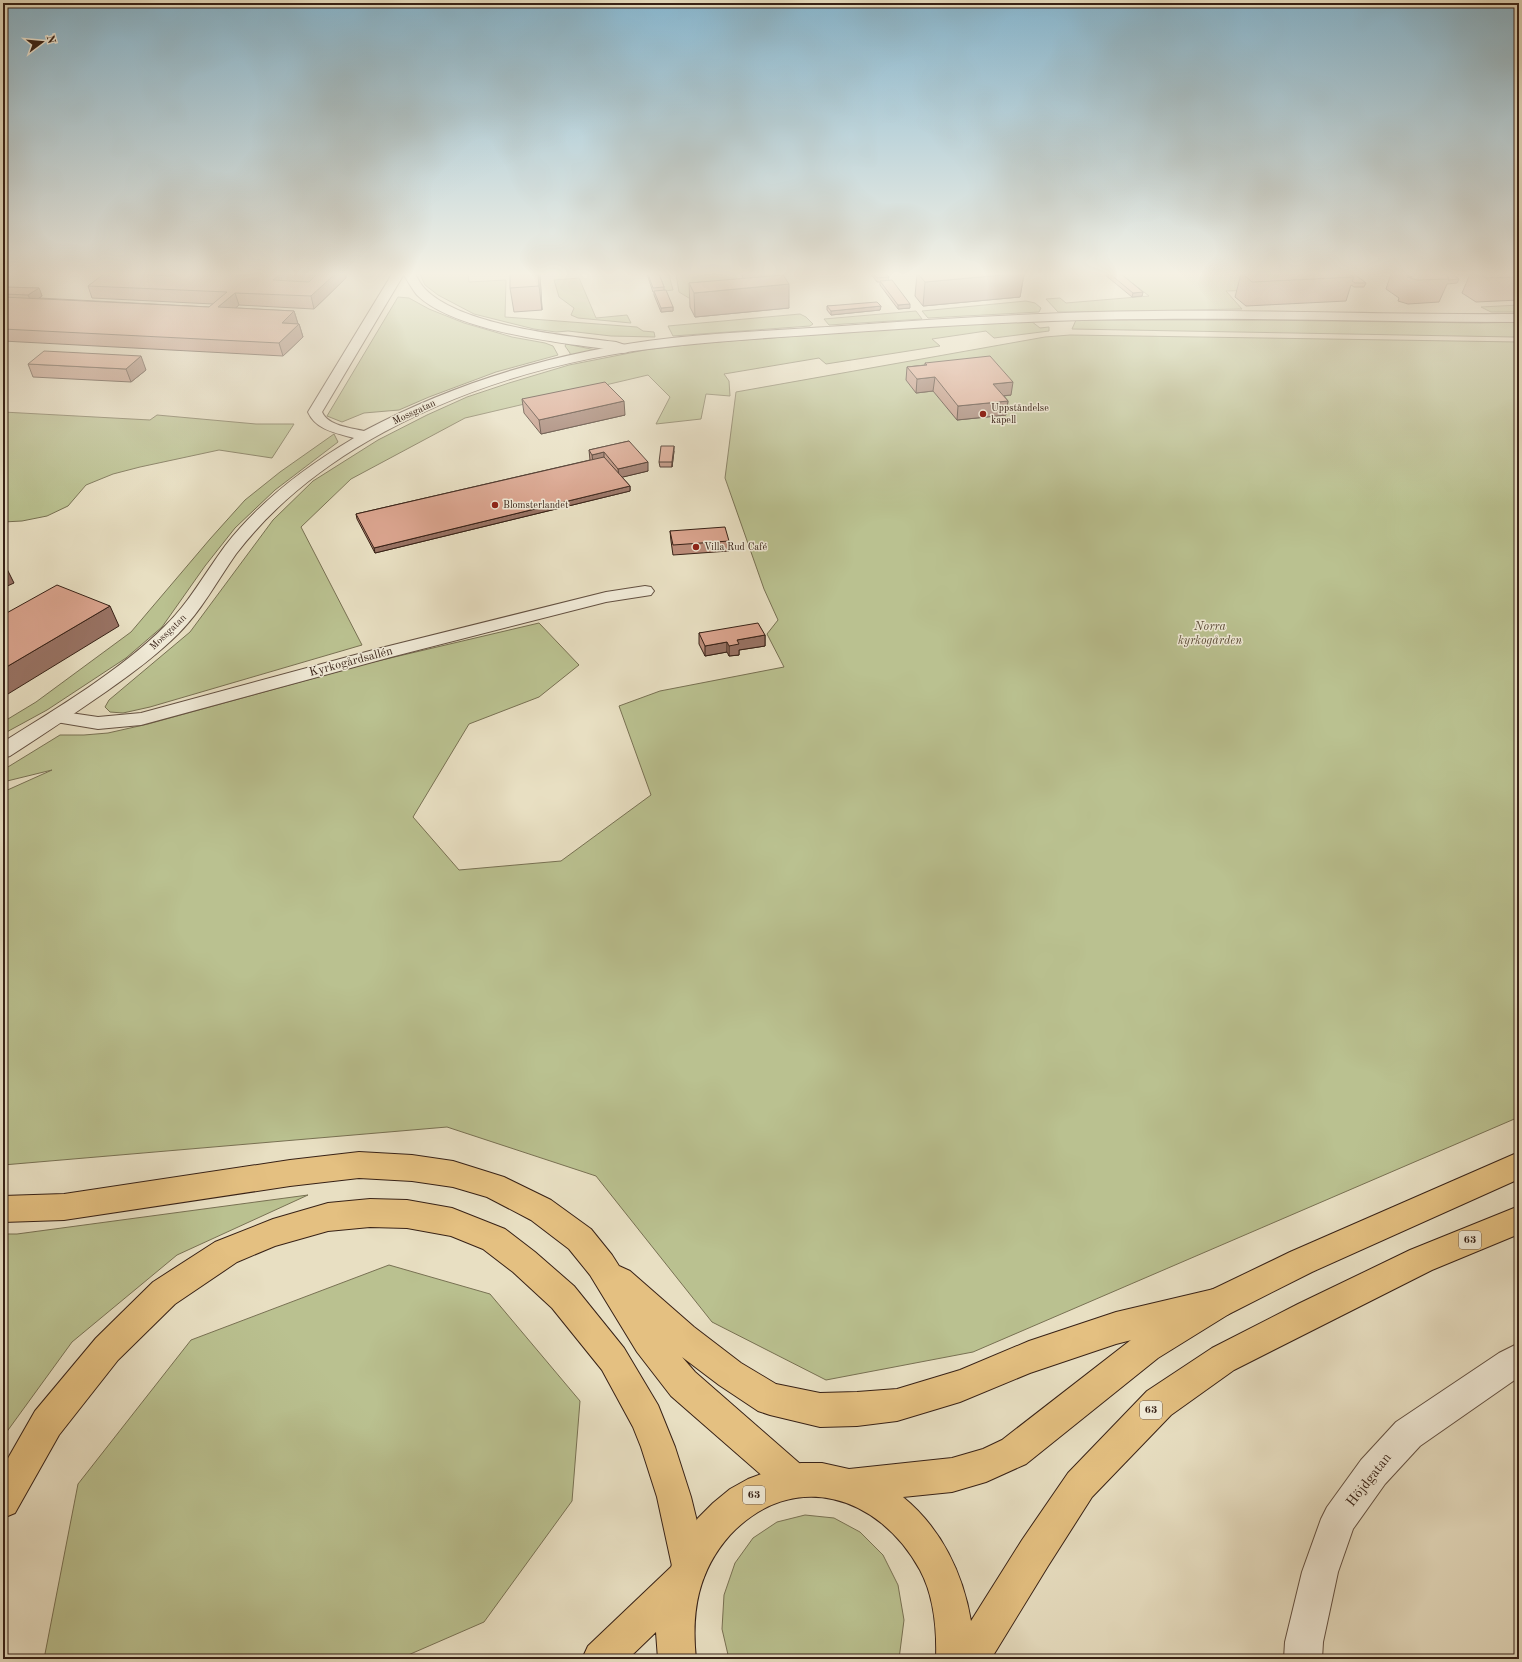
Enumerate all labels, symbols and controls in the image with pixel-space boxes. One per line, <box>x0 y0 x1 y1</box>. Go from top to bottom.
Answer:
north arrow <box>22 22 62 62</box>
text: N <box>44 34 57 46</box>
street label: Mossgatan <box>391 397 438 426</box>
place label: Uppståndelse kapell <box>991 403 1049 425</box>
marker: Uppståndelse kapell <box>978 409 988 419</box>
marker: Blomsterlandet <box>490 500 500 510</box>
place label: Blomsterlandet <box>503 500 569 510</box>
marker: Villa Rud Café <box>691 542 701 552</box>
place label: Villa Rud Café <box>704 542 768 552</box>
street label: Mossgatan <box>148 612 189 652</box>
park label: Norra kyrkogården <box>1178 621 1242 647</box>
street label: Kyrkogårdsallén <box>308 645 394 679</box>
road number: 63 <box>1459 1231 1481 1249</box>
road number: 63 <box>1140 1401 1162 1419</box>
street label: Höjdgatan <box>1344 1450 1394 1509</box>
road number: 63 <box>743 1486 765 1504</box>

